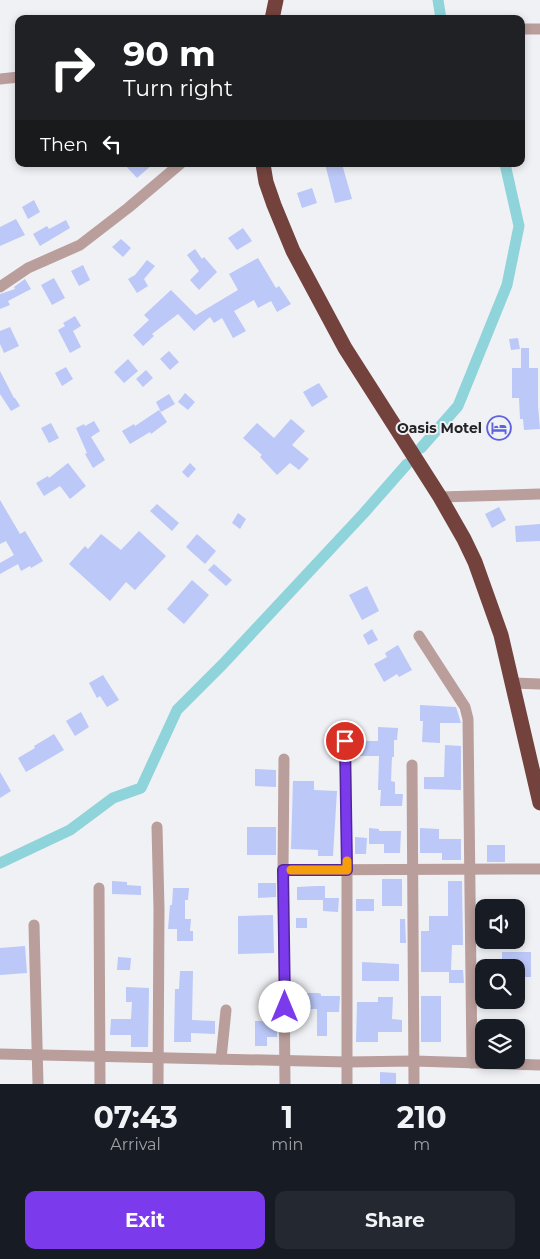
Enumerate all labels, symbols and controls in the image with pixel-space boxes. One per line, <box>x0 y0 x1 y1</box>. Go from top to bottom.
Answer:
text: 90 m <box>123 32 216 75</box>
icon: right <box>40 35 105 100</box>
text: Turn right <box>123 75 233 102</box>
icon: left <box>98 130 126 158</box>
text: Then <box>40 133 88 156</box>
hotel icon: Oasis Motel <box>486 415 512 441</box>
place label: Oasis Motel <box>397 419 482 437</box>
pin <box>324 720 366 762</box>
icon: arrive <box>331 727 359 755</box>
map controls <box>475 899 525 1069</box>
button: sound <box>475 899 525 949</box>
button: search <box>475 959 525 1009</box>
position arrow <box>258 980 310 1032</box>
button: layers <box>475 1019 525 1069</box>
text: 07:43 <box>93 1099 178 1136</box>
text: 1 <box>281 1099 293 1136</box>
text: 210 <box>397 1099 447 1136</box>
text: Arrival <box>110 1135 161 1154</box>
text: min <box>271 1135 303 1154</box>
text: m <box>413 1135 430 1154</box>
button: Exit <box>25 1191 265 1249</box>
button: Share <box>275 1191 515 1249</box>

